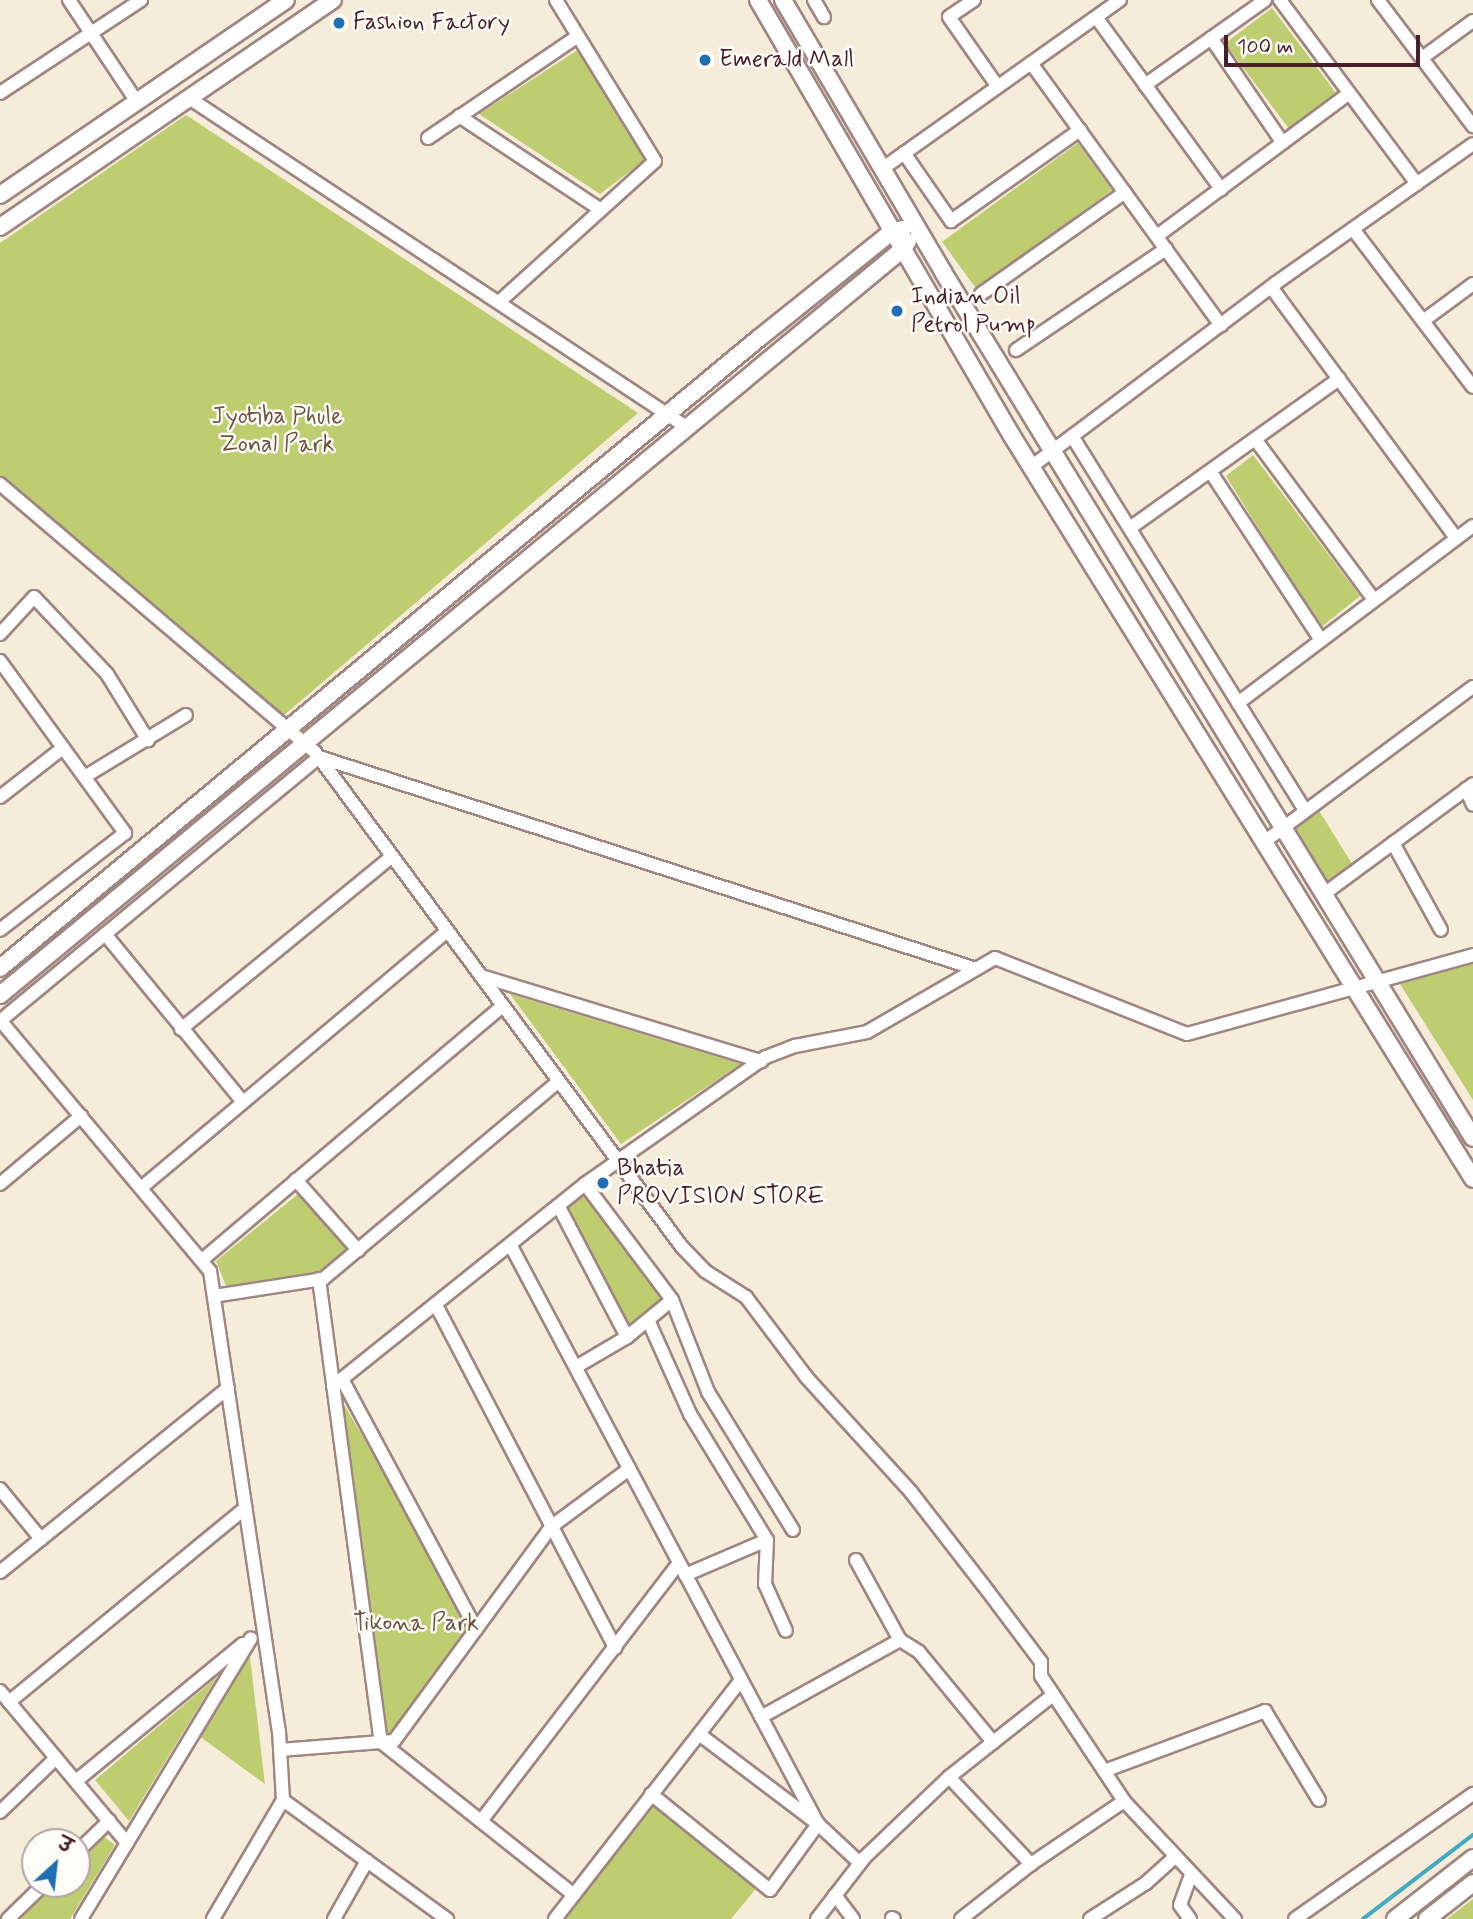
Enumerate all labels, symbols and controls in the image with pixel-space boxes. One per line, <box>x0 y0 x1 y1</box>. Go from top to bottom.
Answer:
place label: Fashion Factory <box>353 9 506 37</box>
marker: Fashion Factory <box>331 15 347 31</box>
scale bar <box>1228 21 1424 65</box>
text: 100 m <box>1237 33 1293 61</box>
place label: Emerald Mall <box>719 46 853 74</box>
marker: Emerald Mall <box>697 52 713 68</box>
place label: Indian Oil Petrol Pump <box>911 283 1033 339</box>
marker: Indian Oil Petrol Pump <box>889 303 905 319</box>
park label: Jyotiba Phule Zonal Park <box>210 403 344 459</box>
place label: Bhatia PROVISION STORE <box>617 1155 829 1211</box>
marker: Bhatia PROVISION STORE <box>595 1175 611 1191</box>
park label: Tikona Park <box>353 1610 479 1638</box>
north arrow <box>21 1828 91 1898</box>
text: उ <box>54 1832 76 1860</box>

